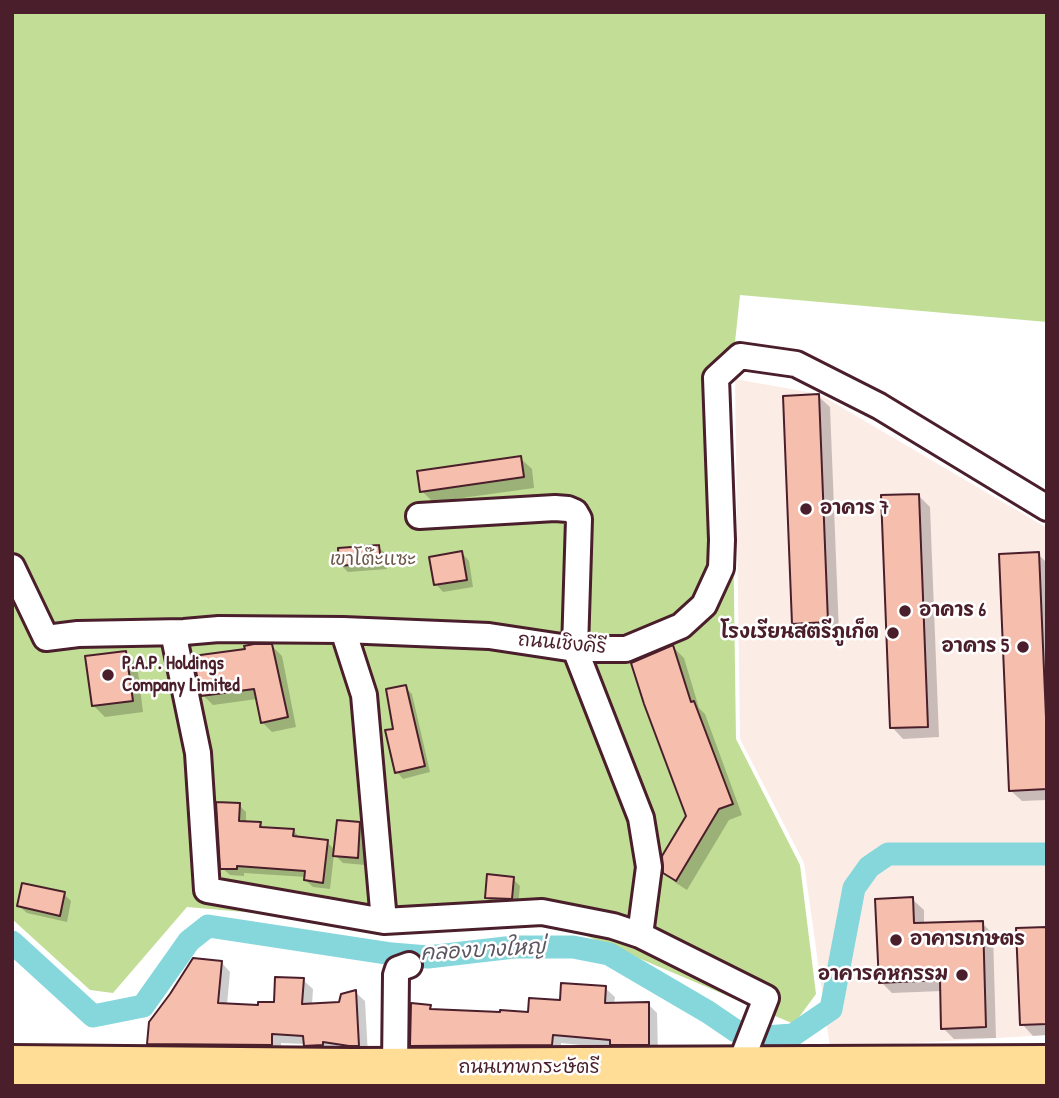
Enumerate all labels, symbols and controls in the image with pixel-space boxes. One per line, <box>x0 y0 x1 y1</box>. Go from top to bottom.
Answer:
place label: อาคาร 7 <box>820 498 889 520</box>
marker: อาคาร 7 <box>798 501 814 517</box>
park label: เขาโต๊ะแซะ <box>330 549 416 571</box>
place label: อาคาร 6 <box>919 600 986 622</box>
marker: อาคาร 6 <box>897 603 913 619</box>
place label: โรงเรียนสตรีภูเก็ต <box>721 622 879 644</box>
marker: โรงเรียนสตรีภูเก็ต <box>885 625 901 641</box>
street label: ถนนเชิงคีรี <box>517 629 607 659</box>
place label: อาคาร 5 <box>942 636 1009 658</box>
marker: อาคาร 5 <box>1015 639 1031 655</box>
place label: P.A.P. Holdings Company Limited <box>122 653 240 697</box>
marker: P.A.P. Holdings Company Limited <box>100 667 116 683</box>
place label: อาคารเกษตร <box>910 929 1025 951</box>
marker: อาคารเกษตร <box>888 932 904 948</box>
water label: คลองบางใหญ่ <box>420 935 546 967</box>
place label: อาคารคหกรรม <box>818 964 948 986</box>
marker: อาคารคหกรรม <box>954 967 970 983</box>
street label: ถนนเทพกระษัตรี <box>458 1057 600 1079</box>

